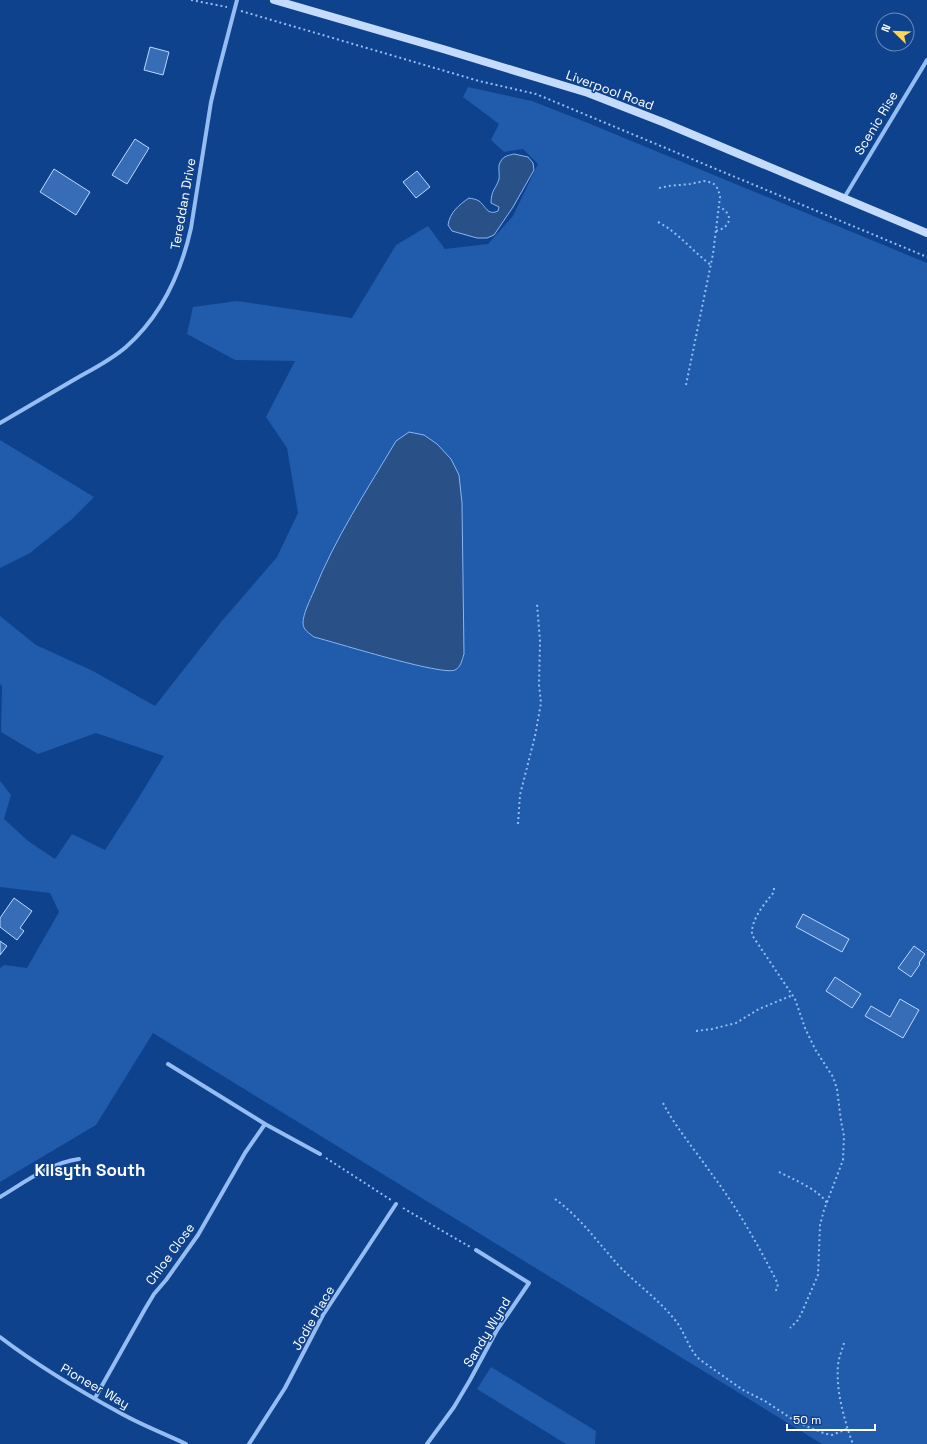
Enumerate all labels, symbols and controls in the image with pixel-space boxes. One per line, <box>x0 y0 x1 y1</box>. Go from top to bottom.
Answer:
north arrow <box>875 12 915 52</box>
text: N <box>878 22 894 34</box>
street label: Liverpool Road <box>564 66 656 114</box>
street label: Scenic Rise <box>850 88 902 158</box>
street label: Tereddan Drive <box>167 157 199 251</box>
district label: Kilsyth South <box>34 1159 146 1181</box>
street label: Chloe Close <box>142 1220 198 1288</box>
street label: Jodie Place <box>288 1283 338 1353</box>
street label: Sandy Wynd <box>459 1294 515 1370</box>
street label: Pioneer Way <box>57 1359 133 1413</box>
scale bar <box>787 1406 875 1432</box>
text: 50 m <box>793 1412 821 1428</box>

